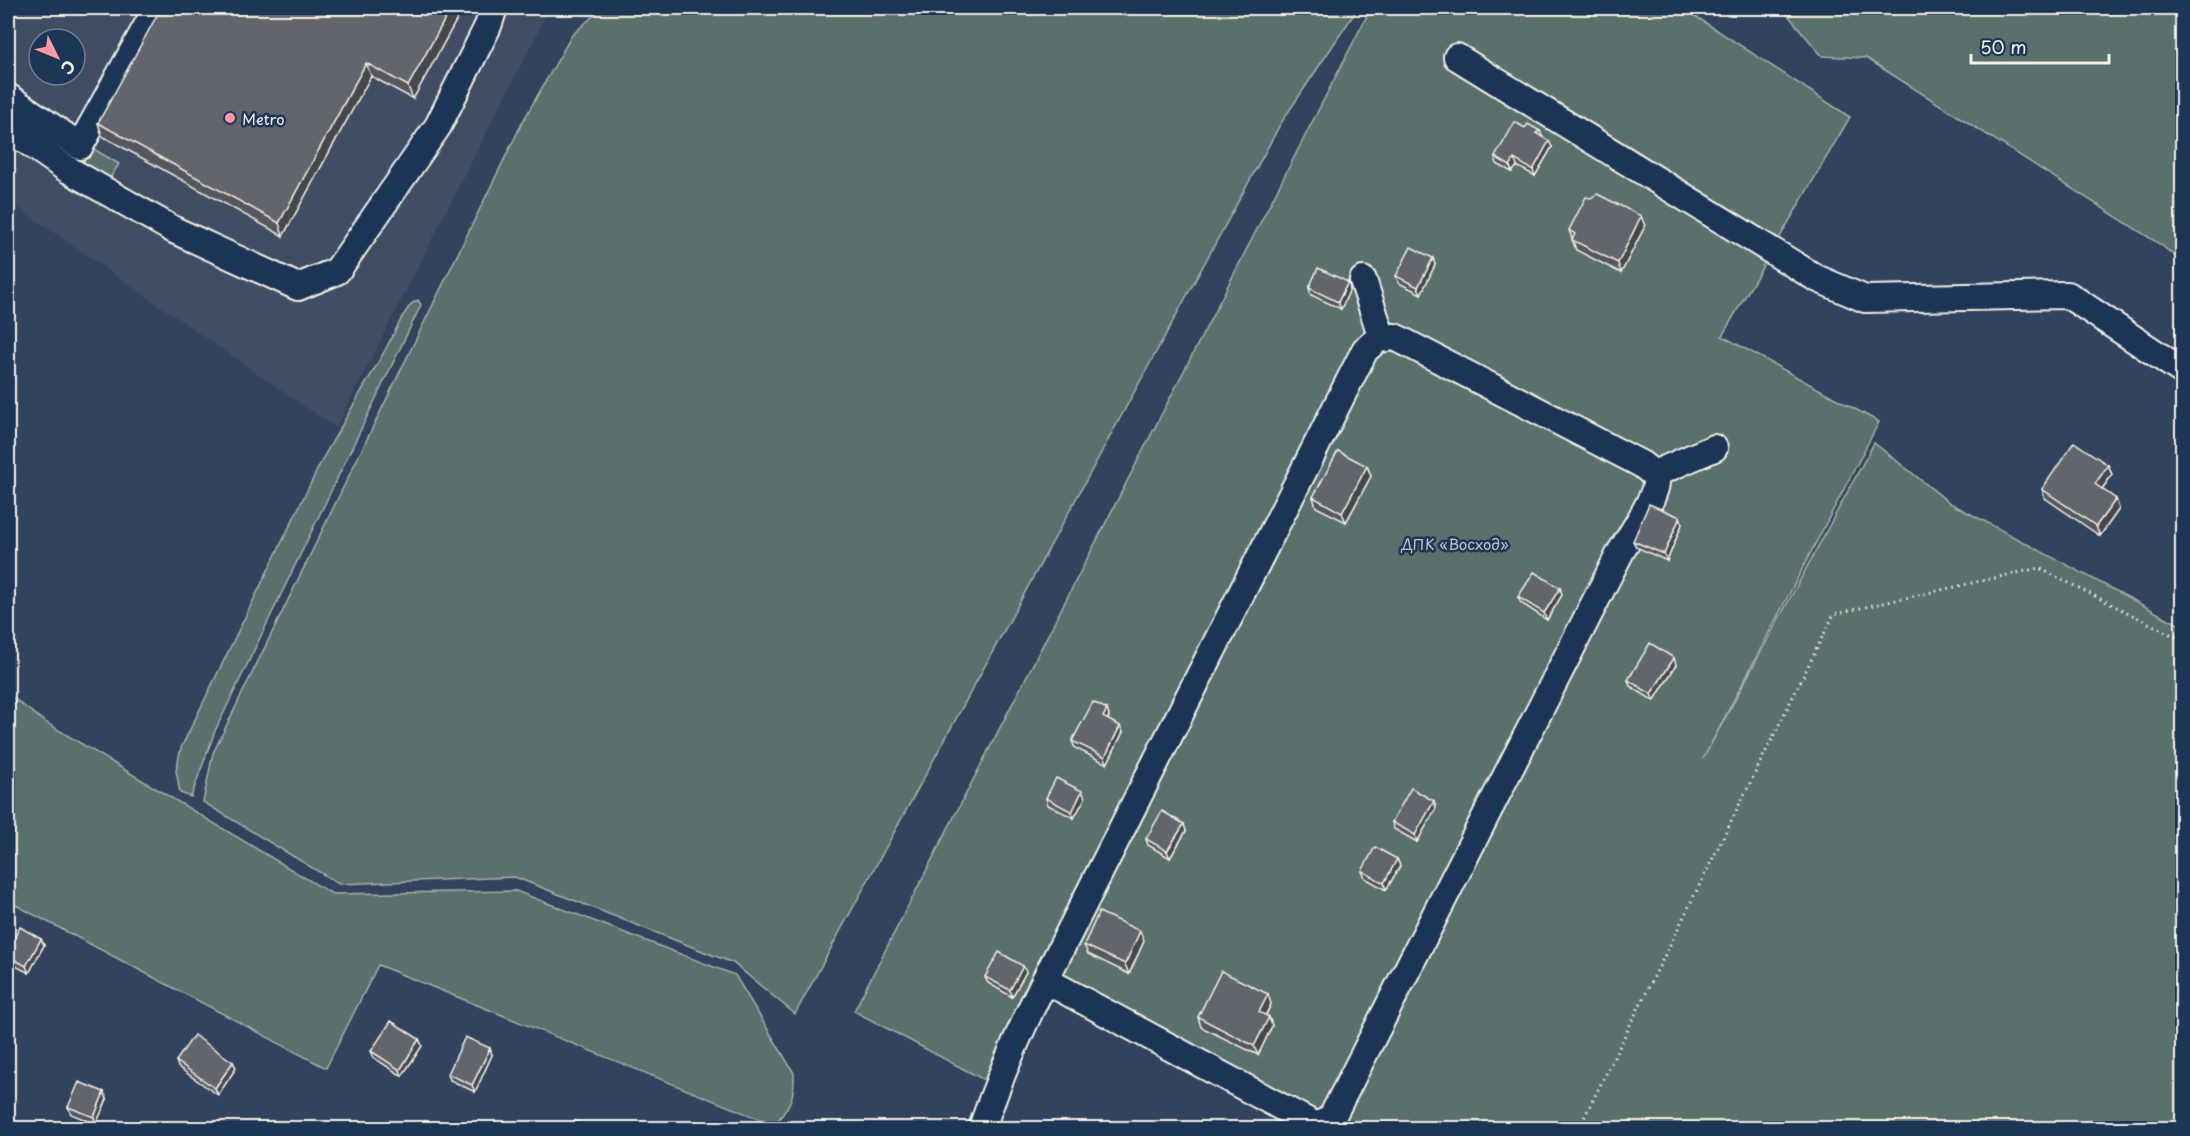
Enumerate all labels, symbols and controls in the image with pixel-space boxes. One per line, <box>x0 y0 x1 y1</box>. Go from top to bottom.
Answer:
north arrow <box>27 27 87 87</box>
scale bar <box>1971 27 2109 65</box>
text: 50 m <box>1980 33 2027 60</box>
text: С <box>56 55 82 81</box>
place label: Metro <box>242 107 285 130</box>
marker: Metro <box>223 111 237 125</box>
park label: ДПК «Восход» <box>1400 532 1509 555</box>

